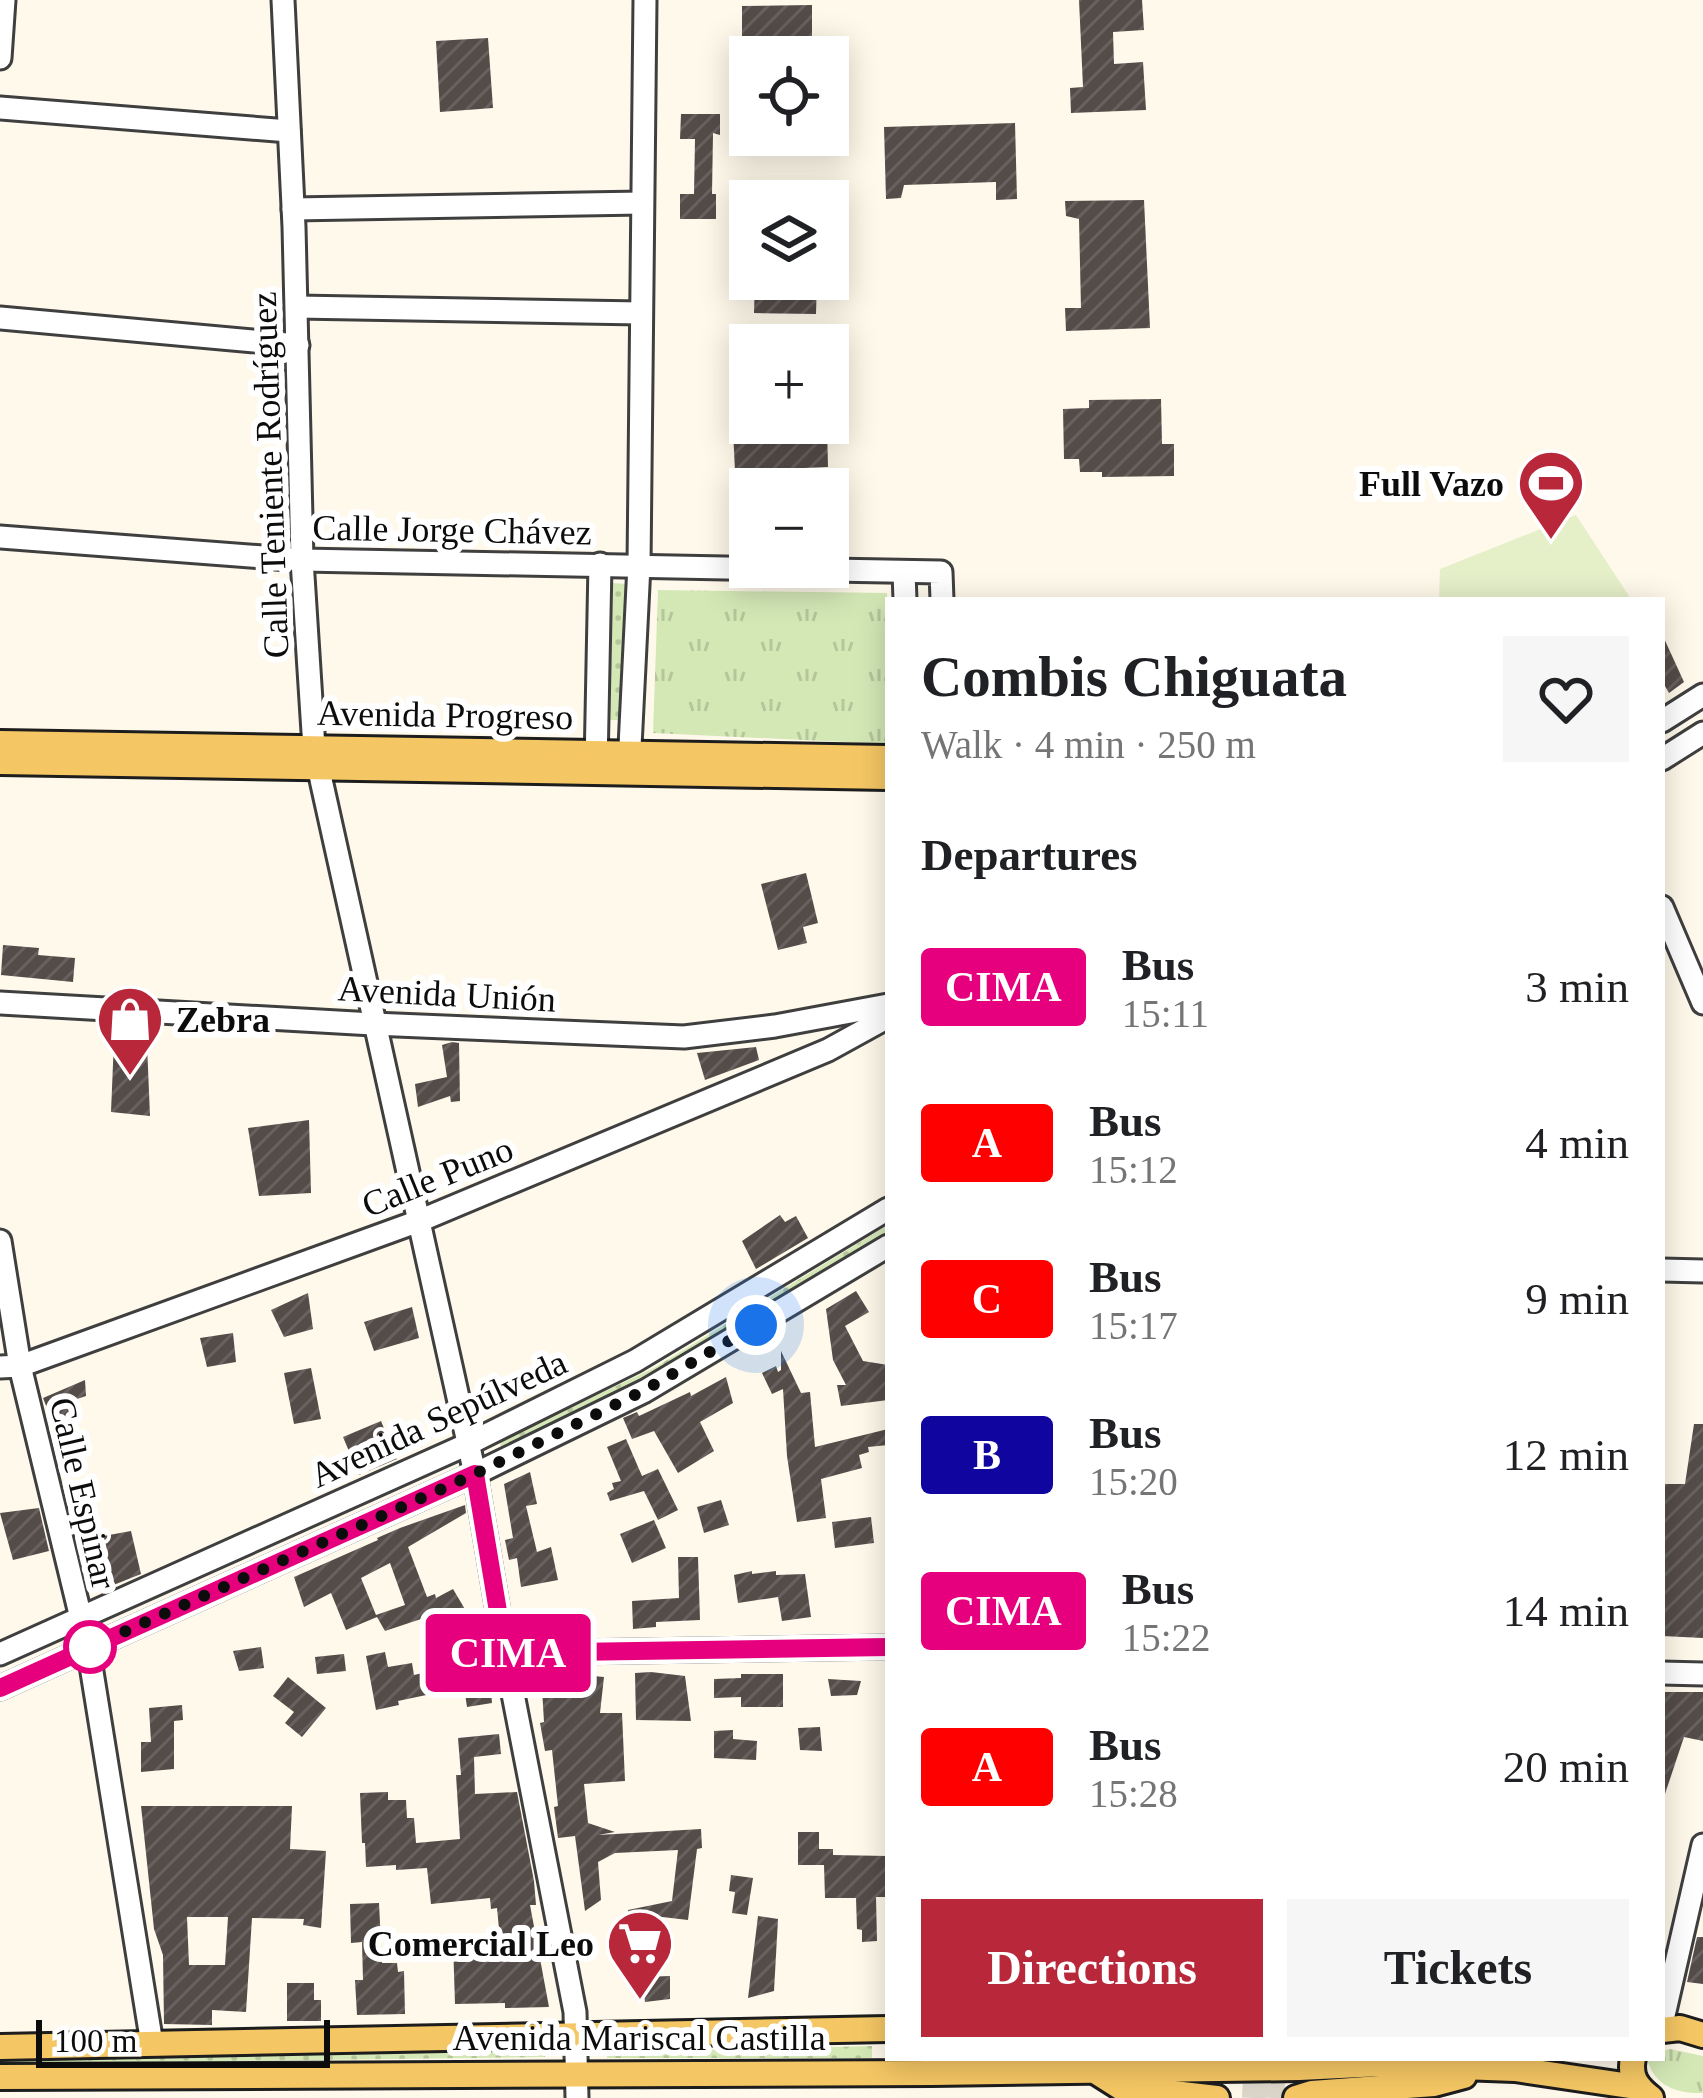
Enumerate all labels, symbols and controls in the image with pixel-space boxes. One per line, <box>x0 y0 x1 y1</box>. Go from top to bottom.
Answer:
map controls <box>729 36 849 588</box>
button: locate <box>729 36 849 156</box>
button: layers <box>729 180 849 300</box>
street label: Calle Teniente Rodríguez <box>244 291 296 659</box>
button: + <box>729 324 849 444</box>
sports icon: Full Vazo <box>1516 448 1586 542</box>
place label: Full Vazo <box>1359 464 1504 504</box>
button: − <box>729 468 849 588</box>
street label: Calle Jorge Chávez <box>312 508 592 552</box>
button: heart <box>1503 636 1629 762</box>
text: Combis Chiguata <box>921 645 1347 708</box>
street label: Avenida Progreso <box>317 693 573 737</box>
text: Walk · 4 min · 250 m <box>921 723 1256 766</box>
text: Departures <box>921 830 1138 880</box>
text: Bus <box>1122 940 1194 990</box>
text: 3 min <box>1525 962 1629 1012</box>
text: CIMA <box>945 964 1062 1010</box>
street label: Avenida Unión <box>337 968 557 1020</box>
shop icon: Zebra <box>95 984 165 1078</box>
text: 15:11 <box>1122 992 1209 1035</box>
place label: Zebra <box>176 1000 270 1040</box>
text: Bus <box>1089 1096 1162 1146</box>
text: 4 min <box>1525 1118 1629 1168</box>
text: A <box>972 1120 1002 1166</box>
street label: Calle Puno <box>356 1129 519 1225</box>
text: 15:12 <box>1089 1148 1178 1191</box>
text: Bus <box>1089 1252 1162 1302</box>
text: 9 min <box>1525 1274 1629 1324</box>
text: C <box>972 1276 1002 1322</box>
your location <box>726 1295 786 1355</box>
text: 15:17 <box>1089 1304 1178 1347</box>
street label: Avenida Sepúlveda <box>304 1342 573 1496</box>
street label: Calle Espinar <box>42 1394 124 1593</box>
text: Bus <box>1089 1408 1162 1458</box>
text: 12 min <box>1503 1430 1629 1480</box>
text: B <box>973 1432 1001 1478</box>
text: 15:20 <box>1089 1460 1178 1503</box>
text: Bus <box>1122 1564 1194 1614</box>
text: 14 min <box>1503 1586 1629 1636</box>
text: CIMA <box>945 1588 1062 1634</box>
line badge: CIMA <box>424 1614 592 1692</box>
text: 15:22 <box>1122 1616 1211 1659</box>
unlabelled marker <box>65 1622 115 1672</box>
text: CIMA <box>450 1630 566 1676</box>
text: Bus <box>1089 1720 1162 1770</box>
text: 20 min <box>1503 1742 1629 1792</box>
text: A <box>972 1744 1002 1790</box>
text: 15:28 <box>1089 1772 1178 1815</box>
button: Directions <box>921 1899 1263 2037</box>
button: Tickets <box>1287 1899 1629 2037</box>
supermarket icon: Comercial Leo <box>605 1908 675 2002</box>
place label: Comercial Leo <box>368 1924 594 1964</box>
scale bar <box>36 2014 330 2067</box>
street label: Avenida Mariscal Castilla <box>452 2018 826 2058</box>
text: 100 m <box>54 2023 137 2059</box>

